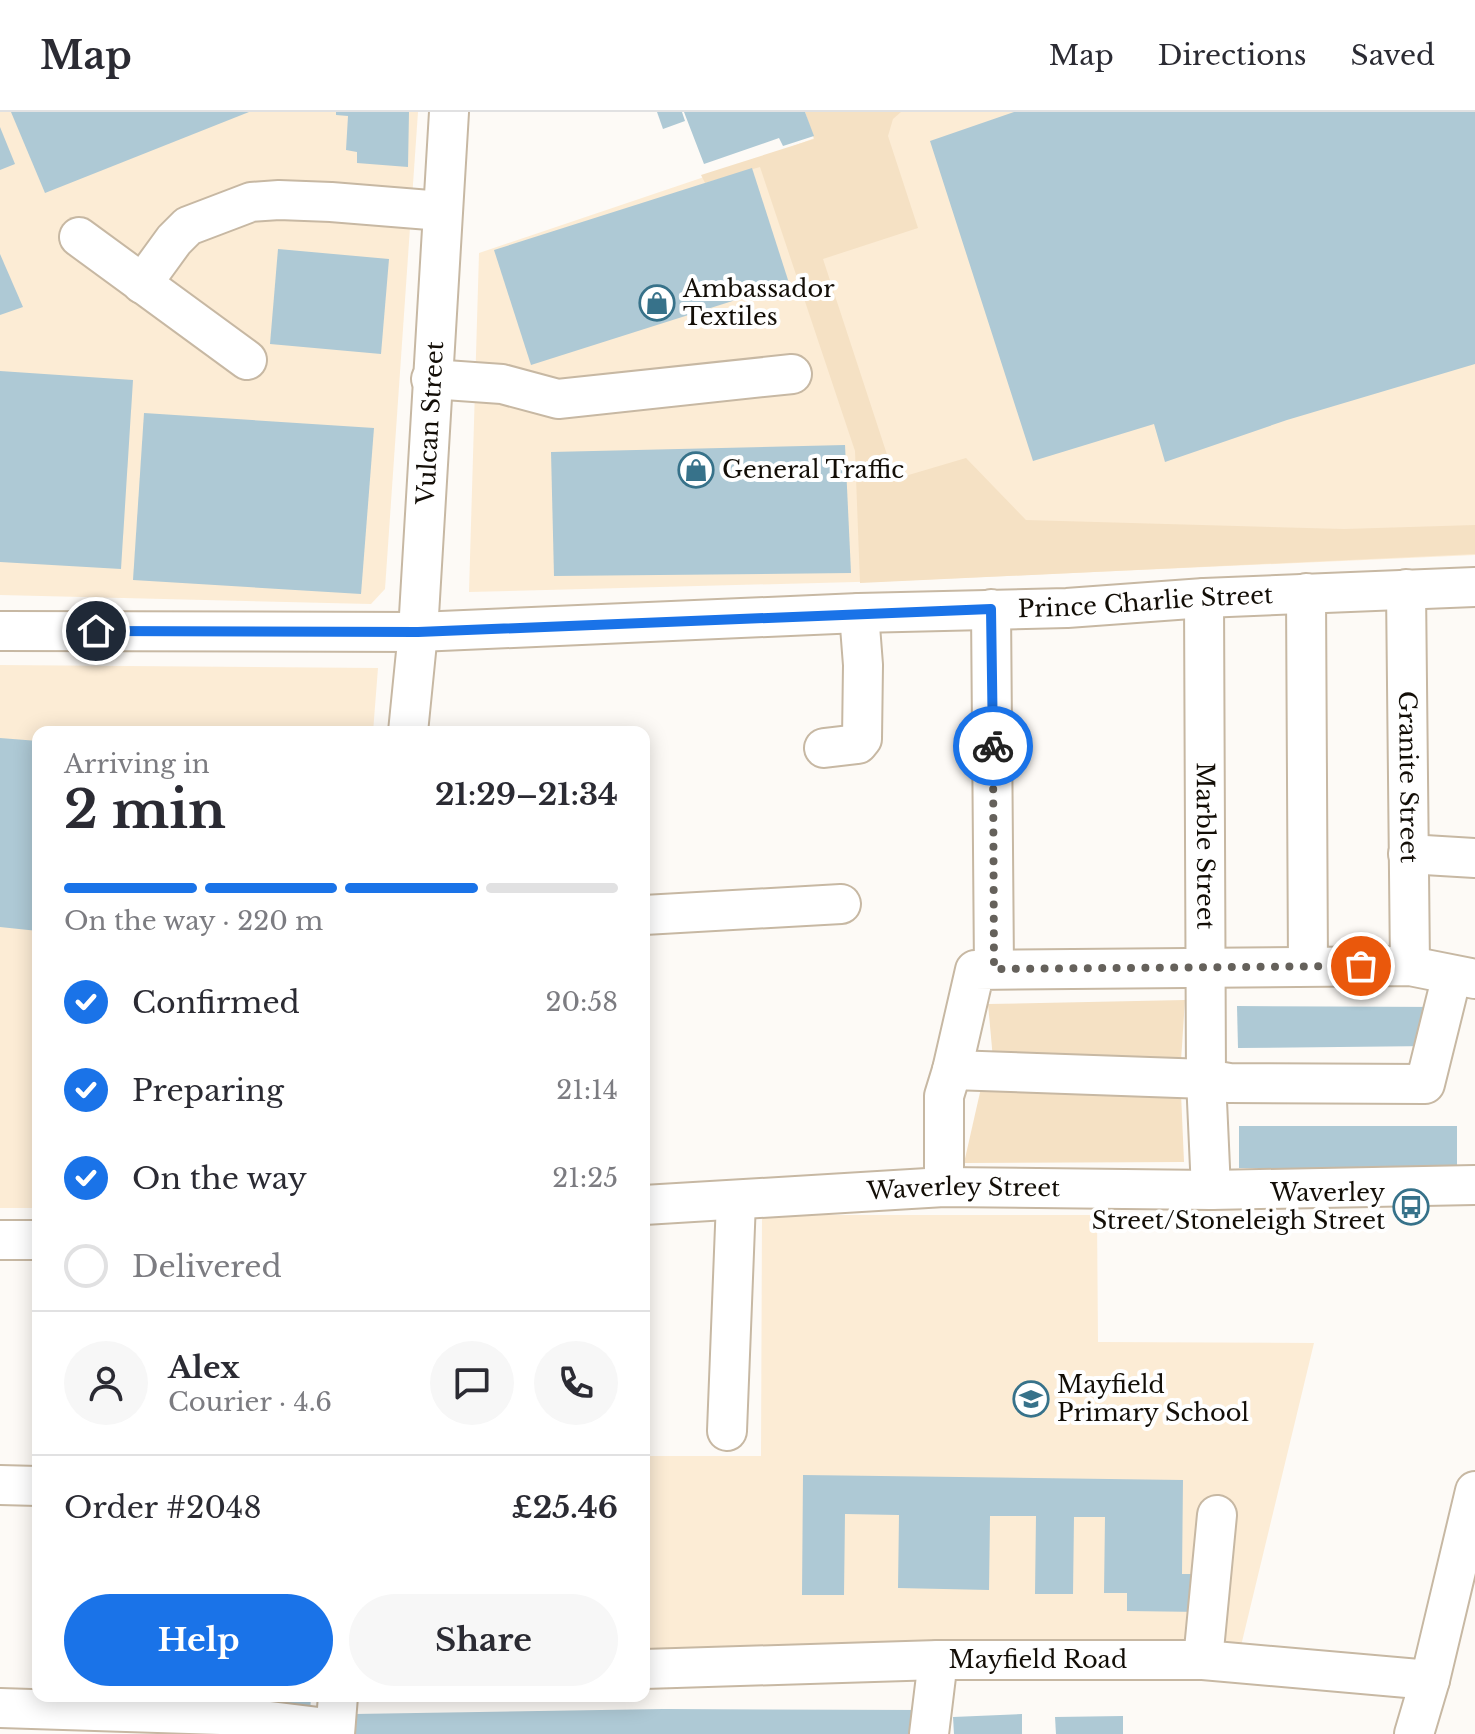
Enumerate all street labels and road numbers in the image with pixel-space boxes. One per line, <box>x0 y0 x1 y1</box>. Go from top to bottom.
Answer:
street label: Vulcan Street <box>411 340 449 506</box>
street label: Prince Charlie Street <box>1017 580 1273 623</box>
street label: Granite Street <box>1393 691 1424 863</box>
street label: Marble Street <box>1191 762 1220 930</box>
street label: Waverley Street <box>865 1172 1060 1206</box>
street label: Mayfield Road <box>949 1645 1127 1674</box>

